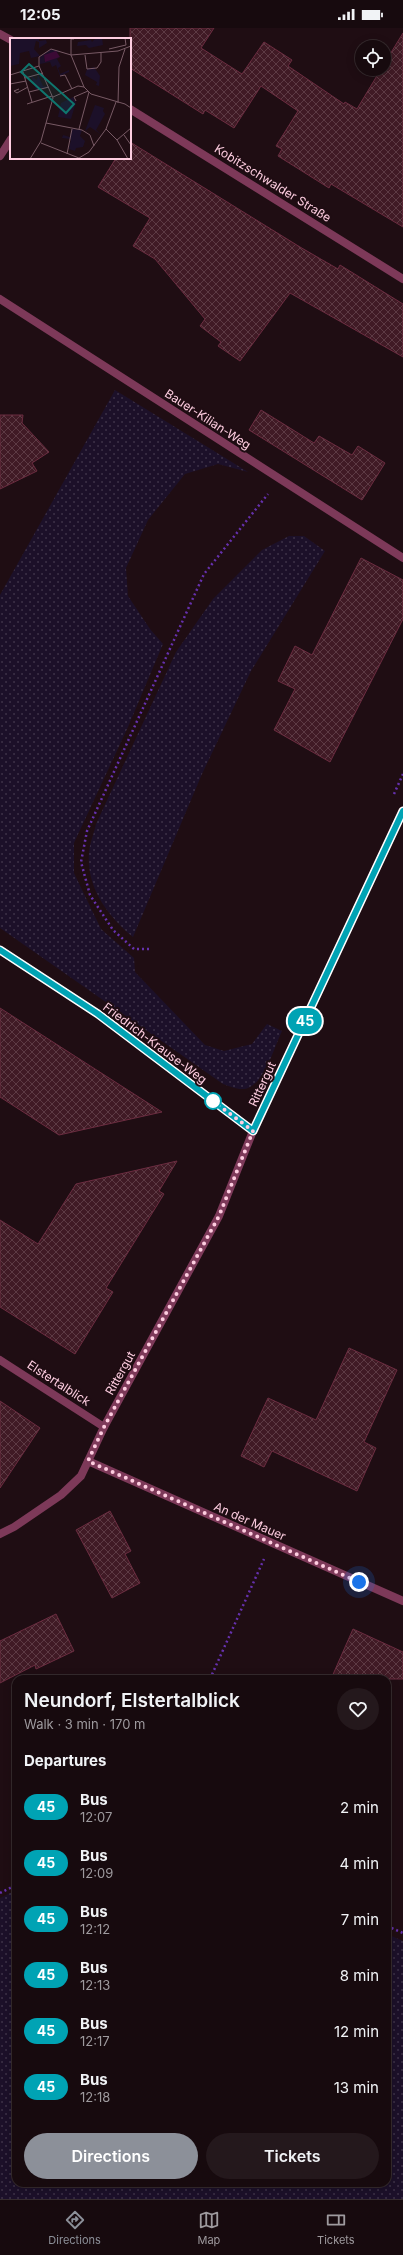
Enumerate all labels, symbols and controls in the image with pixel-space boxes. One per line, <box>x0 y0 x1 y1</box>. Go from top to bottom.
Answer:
text: 12:05 <box>20 5 61 24</box>
inset map <box>10 38 131 159</box>
map controls <box>355 40 391 76</box>
button: locate <box>355 40 391 76</box>
street label: Kobitzschwalder Straße <box>212 141 334 225</box>
street label: Bauer-Kilian-Weg <box>162 386 254 452</box>
street label: Friedrich-Krause-Weg <box>100 999 210 1087</box>
line badge: 45 <box>287 1008 323 1034</box>
text: 45 <box>296 1012 314 1029</box>
street label: Rittergut <box>245 1059 279 1109</box>
unlabelled marker <box>204 1092 222 1110</box>
street label: Rittergut <box>102 1348 138 1398</box>
street label: Elstertalblick <box>25 1357 94 1409</box>
street label: An der Mauer <box>212 1498 289 1544</box>
your location <box>349 1572 369 1592</box>
button: heart <box>337 1688 379 1730</box>
text: Neundorf, Elstertalblick <box>24 1689 240 1712</box>
text: Walk · 3 min · 170 m <box>24 1716 145 1732</box>
text: Departures <box>24 1751 106 1770</box>
text: Bus <box>80 1790 108 1809</box>
text: 45 <box>37 1798 55 1815</box>
text: 2 min <box>340 1798 379 1817</box>
text: 12:07 <box>80 1809 112 1825</box>
text: Bus <box>80 1846 108 1865</box>
text: 45 <box>37 1854 55 1871</box>
text: 4 min <box>339 1854 379 1873</box>
text: 12:09 <box>80 1865 113 1881</box>
text: Bus <box>80 1902 108 1921</box>
text: 45 <box>37 1910 55 1927</box>
text: 7 min <box>341 1910 379 1929</box>
text: 12:12 <box>80 1921 110 1937</box>
text: Bus <box>80 1958 108 1977</box>
text: 45 <box>37 1966 55 1983</box>
text: 8 min <box>340 1966 379 1985</box>
text: 12:13 <box>80 1977 110 1993</box>
text: Bus <box>80 2014 108 2033</box>
text: 45 <box>37 2022 55 2039</box>
text: 12 min <box>334 2022 379 2041</box>
text: 12:17 <box>80 2033 110 2049</box>
text: Bus <box>80 2070 108 2089</box>
text: 45 <box>37 2078 55 2095</box>
text: 13 min <box>334 2078 379 2097</box>
text: 12:18 <box>80 2089 110 2105</box>
button: Directions <box>24 2133 198 2179</box>
button: Tickets <box>206 2133 379 2179</box>
tab: Directions <box>48 2209 101 2247</box>
tab: Map <box>198 2209 220 2247</box>
tab: Tickets <box>317 2209 355 2247</box>

